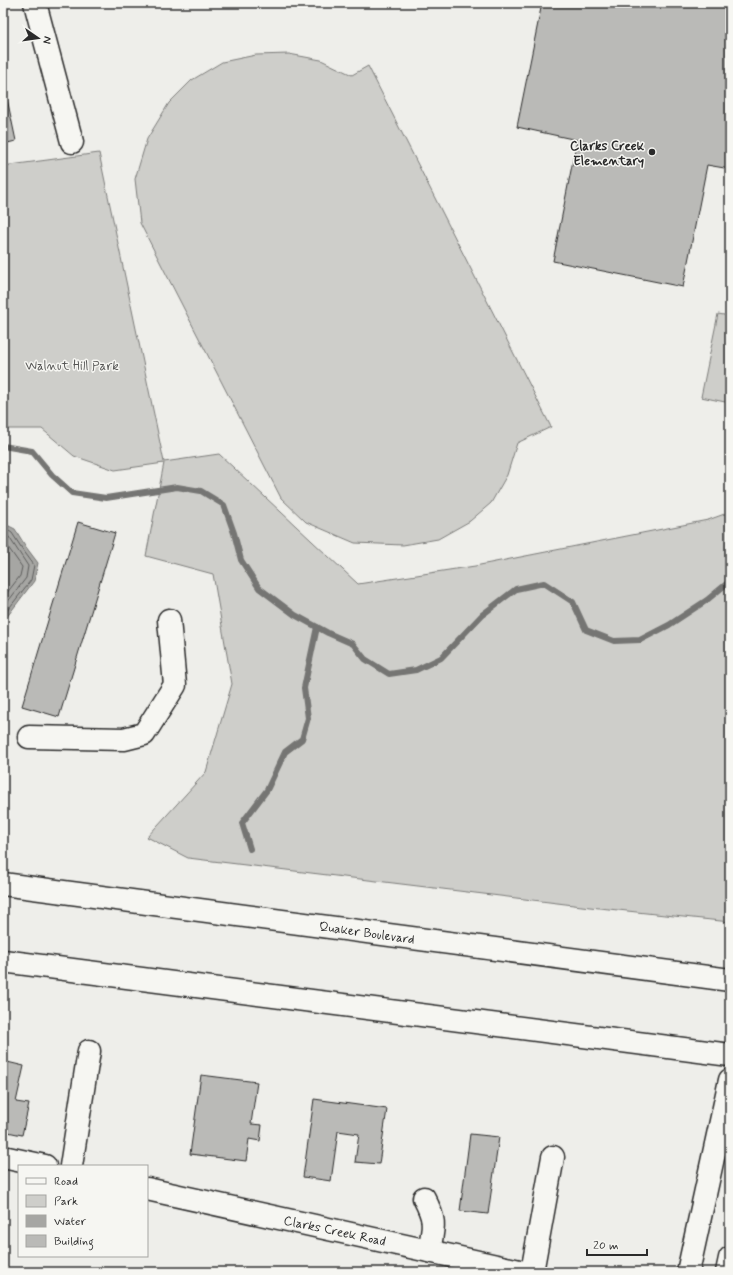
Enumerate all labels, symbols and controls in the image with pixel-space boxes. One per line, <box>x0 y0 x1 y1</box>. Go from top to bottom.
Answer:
north arrow <box>18 18 58 58</box>
text: N <box>39 35 54 45</box>
place label: Clarks Creek Elementary <box>570 138 645 170</box>
marker: Clarks Creek Elementary <box>647 147 657 157</box>
park label: Walnut Hill Park <box>25 358 119 375</box>
street label: Quaker Boulevard <box>318 918 416 949</box>
legend <box>18 1165 148 1257</box>
text: Road <box>54 1174 78 1190</box>
text: Park <box>54 1194 78 1210</box>
street label: Clarks Creek Road <box>282 1212 387 1251</box>
text: Water <box>54 1214 86 1230</box>
scale bar <box>587 1231 647 1257</box>
text: Building <box>54 1234 94 1251</box>
text: 20 m <box>593 1238 619 1254</box>

